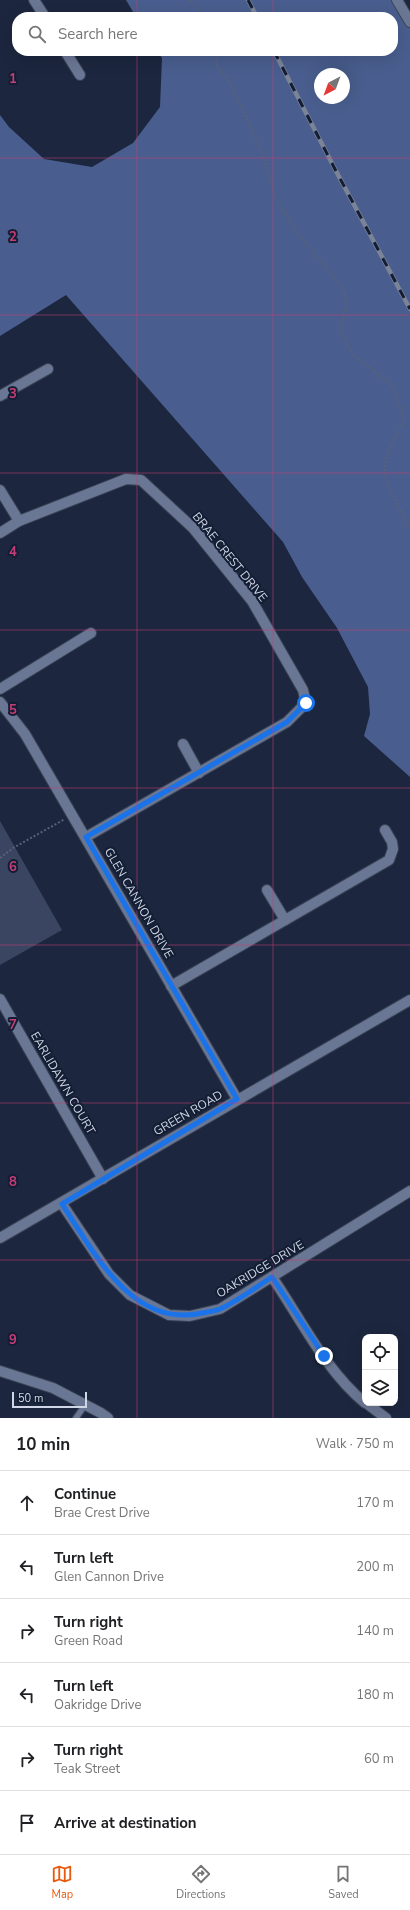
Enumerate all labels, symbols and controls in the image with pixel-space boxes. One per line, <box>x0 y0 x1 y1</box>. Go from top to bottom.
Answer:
search box <box>12 12 398 56</box>
icon: search <box>26 23 48 45</box>
text: Search here <box>58 24 138 44</box>
north arrow <box>314 68 350 104</box>
text: 1 <box>9 70 17 88</box>
text: 2 <box>9 228 17 246</box>
text: 3 <box>9 385 17 403</box>
street label: BRAE CREST DRIVE <box>189 509 271 605</box>
text: 4 <box>9 543 17 561</box>
route start <box>297 694 315 712</box>
text: 5 <box>9 701 17 719</box>
street label: GLEN CANNON DRIVE <box>101 845 177 961</box>
text: 6 <box>9 858 17 876</box>
text: 7 <box>9 1016 17 1034</box>
street label: EARLIDAWN COURT <box>27 1029 99 1138</box>
street label: GREEN ROAD <box>150 1087 226 1139</box>
text: 8 <box>9 1173 17 1191</box>
street label: OAKRIDGE DRIVE <box>213 1237 307 1301</box>
text: 9 <box>9 1331 17 1349</box>
map controls <box>362 1334 398 1406</box>
button: locate <box>362 1334 398 1370</box>
route end <box>315 1347 333 1365</box>
button: layers <box>362 1370 398 1406</box>
scale bar <box>12 1390 87 1409</box>
text: 50 m <box>18 1391 43 1406</box>
text: 10 min <box>16 1433 70 1456</box>
text: Walk · 750 m <box>316 1435 394 1453</box>
text: Continue <box>54 1484 116 1504</box>
icon: ahead <box>16 1492 38 1514</box>
text: 170 m <box>356 1494 394 1512</box>
text: Brae Crest Drive <box>54 1504 150 1522</box>
text: Turn left <box>54 1548 113 1568</box>
icon: left <box>16 1556 38 1578</box>
text: 200 m <box>356 1558 394 1576</box>
text: Glen Cannon Drive <box>54 1568 164 1586</box>
text: Turn right <box>54 1612 123 1632</box>
icon: right <box>16 1620 38 1642</box>
text: 140 m <box>356 1622 394 1640</box>
text: Green Road <box>54 1632 123 1650</box>
text: Turn left <box>54 1676 113 1696</box>
icon: left <box>16 1684 38 1706</box>
text: 180 m <box>356 1686 394 1704</box>
text: Oakridge Drive <box>54 1696 141 1714</box>
text: Turn right <box>54 1740 123 1760</box>
icon: right <box>16 1748 38 1770</box>
text: 60 m <box>364 1750 394 1768</box>
text: Teak Street <box>54 1760 120 1778</box>
icon: arrive <box>16 1812 38 1834</box>
text: Arrive at destination <box>54 1813 197 1833</box>
tab: Map <box>51 1863 73 1902</box>
tab: Directions <box>176 1863 226 1902</box>
tab: Saved <box>328 1863 359 1902</box>

